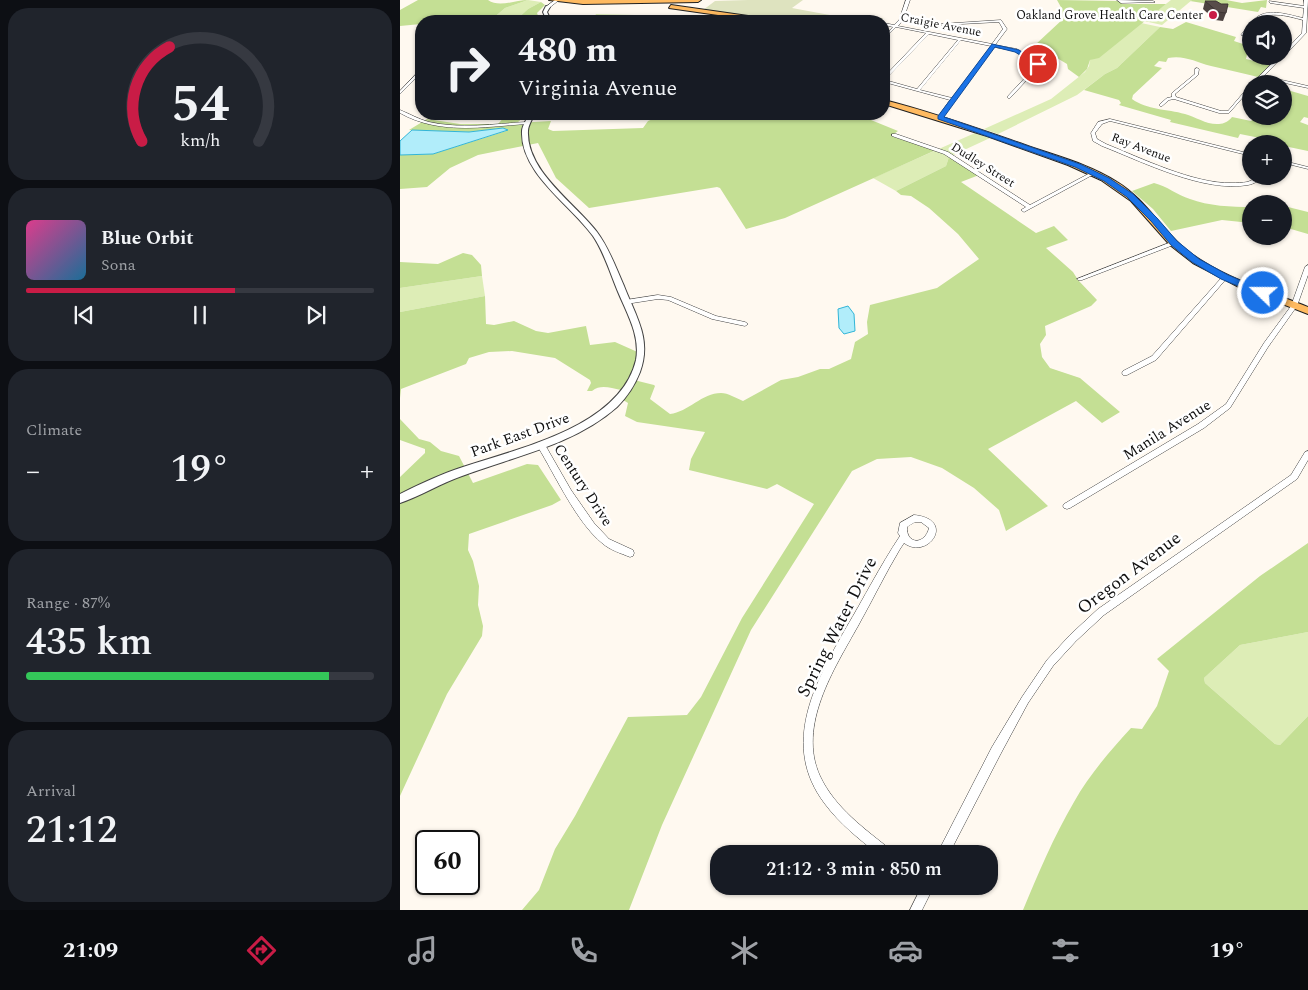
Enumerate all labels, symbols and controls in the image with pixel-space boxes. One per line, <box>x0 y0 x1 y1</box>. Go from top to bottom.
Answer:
place label: Oakland Grove Health Care Center <box>1016 6 1203 25</box>
street label: Craigie Avenue <box>899 8 983 42</box>
marker: Oakland Grove Health Care Center <box>1207 9 1219 21</box>
map controls <box>1242 15 1292 245</box>
button: sound <box>1242 15 1292 65</box>
text: 480 m <box>518 24 617 77</box>
icon: right <box>435 35 500 100</box>
pin <box>1017 43 1059 85</box>
icon: arrive <box>1024 50 1052 78</box>
text: 54 <box>171 65 229 144</box>
text: Virginia Avenue <box>518 72 677 105</box>
button: layers <box>1242 75 1292 125</box>
text: km/h <box>180 127 220 154</box>
street label: Ray Avenue <box>1109 128 1174 168</box>
button: + <box>1242 135 1292 185</box>
street label: Dudley Street <box>947 138 1019 192</box>
button: − <box>1242 195 1292 245</box>
text: Blue Orbit <box>101 224 194 253</box>
text: Sona <box>101 253 136 277</box>
position arrow <box>1236 266 1288 318</box>
icon: previous <box>70 301 98 329</box>
icon: pause <box>186 301 214 329</box>
icon: next <box>302 301 330 329</box>
street label: Manila Avenue <box>1118 394 1216 466</box>
street label: Park East Drive <box>467 406 573 464</box>
text: Climate <box>26 418 82 442</box>
street label: Century Drive <box>548 439 618 531</box>
text: 19° <box>170 441 230 499</box>
text: − <box>26 450 40 493</box>
text: + <box>360 450 374 493</box>
street label: Oregon Avenue <box>1071 525 1187 621</box>
street label: Spring Water Drive <box>790 552 884 702</box>
text: Range · 87% <box>26 591 110 615</box>
text: 435 km <box>26 614 152 672</box>
text: Arrival <box>26 779 76 803</box>
text: 21:12 <box>26 802 117 860</box>
speed limit sign: 60 <box>415 830 480 895</box>
text: 21:12 · 3 min · 850 m <box>766 855 942 884</box>
icon: directions <box>244 933 279 968</box>
icon: music <box>405 933 440 968</box>
icon: phone <box>566 933 601 968</box>
icon: climate <box>727 933 762 968</box>
icon: car <box>888 933 923 968</box>
icon: filters <box>1048 933 1083 968</box>
text: 21:09 <box>63 934 118 967</box>
text: 19° <box>1209 934 1245 967</box>

